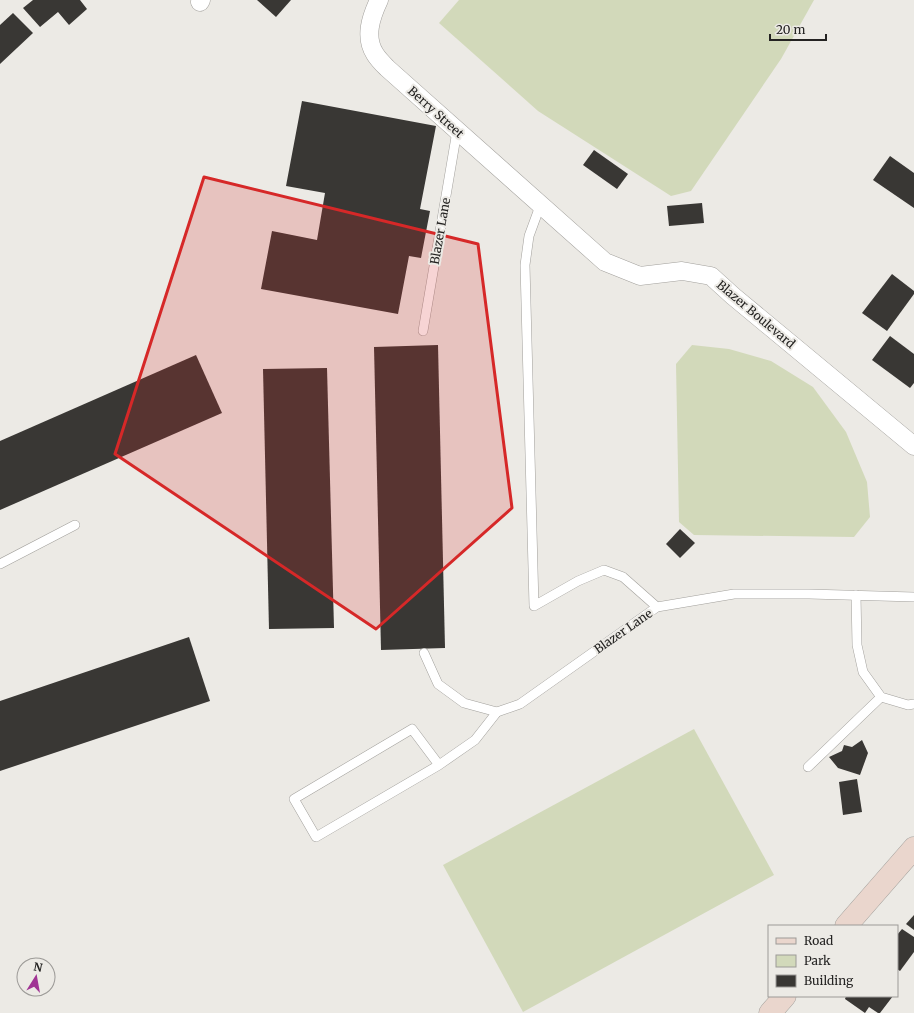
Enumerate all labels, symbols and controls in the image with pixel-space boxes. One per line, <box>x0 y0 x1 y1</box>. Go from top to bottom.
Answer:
scale bar <box>770 16 826 42</box>
text: 20 m <box>776 22 805 37</box>
street label: Berry Street <box>405 83 467 141</box>
street label: Blazer Lane <box>427 196 453 266</box>
street label: Blazer Boulevard <box>714 277 798 351</box>
street label: Blazer Lane <box>591 605 655 657</box>
legend <box>768 925 898 997</box>
text: Road <box>804 933 833 948</box>
text: Park <box>804 953 831 968</box>
north arrow <box>16 957 56 997</box>
text: N <box>32 959 44 975</box>
text: Building <box>804 973 854 988</box>

